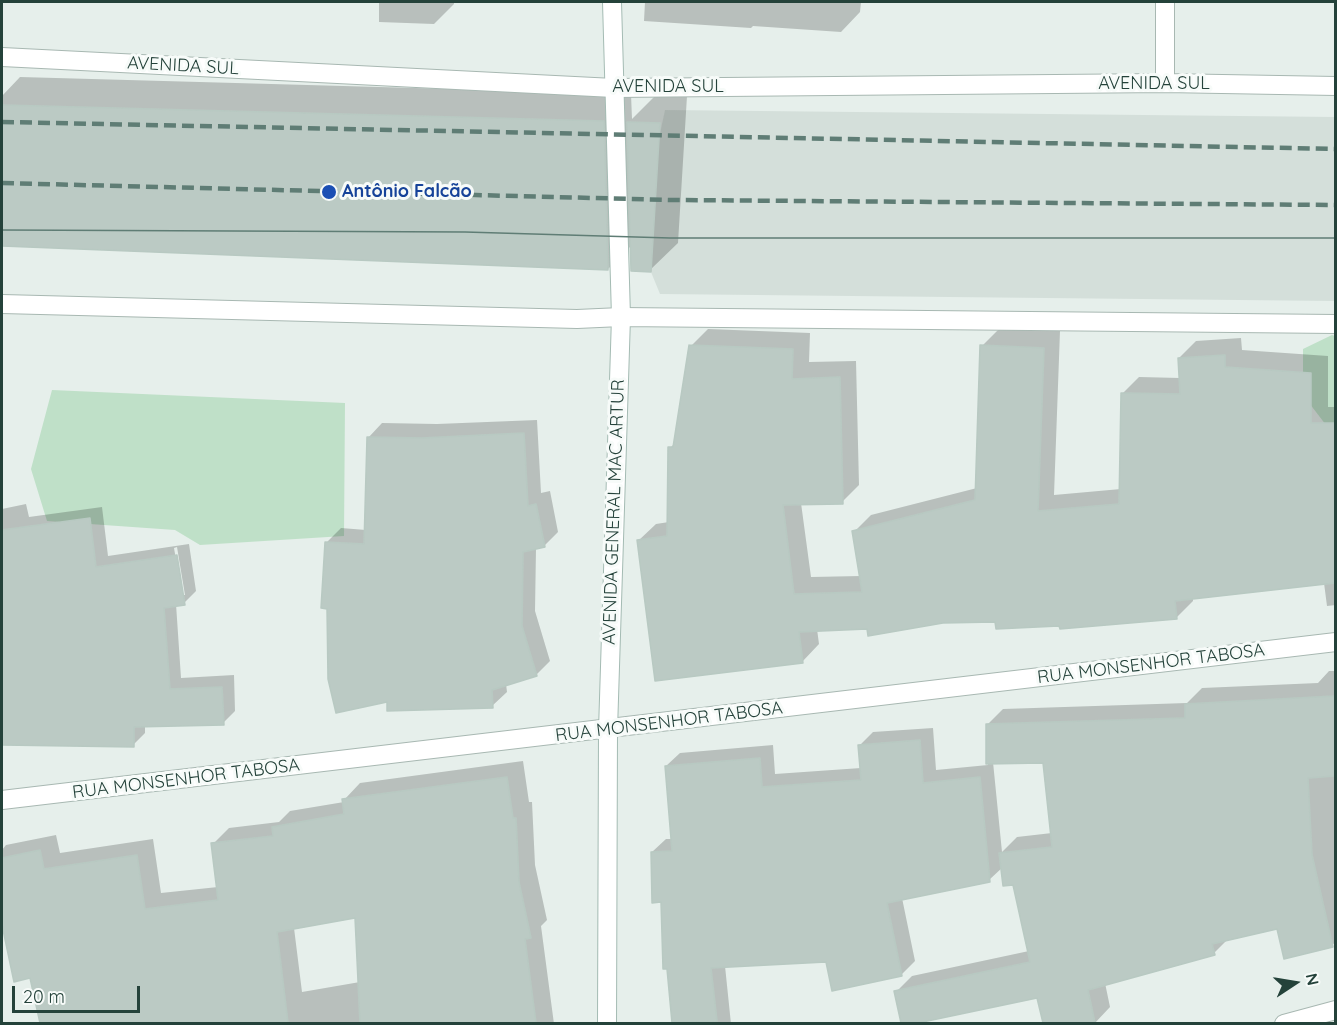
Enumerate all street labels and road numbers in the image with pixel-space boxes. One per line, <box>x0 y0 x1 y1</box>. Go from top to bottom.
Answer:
street label: AVENIDA SUL <box>127 52 239 80</box>
street label: AVENIDA SUL <box>1098 73 1210 95</box>
street label: AVENIDA SUL <box>612 76 724 98</box>
street label: AVENIDA GENERAL MAC ARTUR <box>599 379 629 645</box>
street label: RUA MONSENHOR TABOSA <box>1036 639 1266 689</box>
street label: RUA MONSENHOR TABOSA <box>554 697 784 747</box>
street label: RUA MONSENHOR TABOSA <box>71 754 301 804</box>

